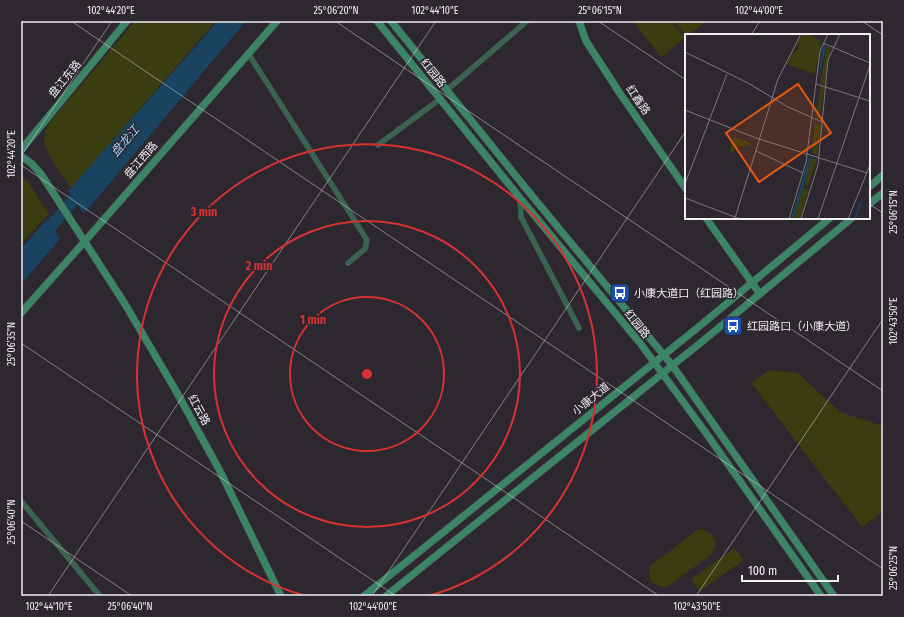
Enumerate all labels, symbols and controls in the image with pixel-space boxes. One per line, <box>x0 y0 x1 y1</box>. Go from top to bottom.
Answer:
text: 102°44'20"E <box>87 5 135 17</box>
text: 25°06'20"N <box>314 5 358 17</box>
text: 102°44'10"E <box>412 5 459 17</box>
text: 25°06'15"N <box>578 5 622 17</box>
text: 102°44'00"E <box>735 5 783 17</box>
inset map <box>685 34 870 219</box>
street label: 红园路 <box>418 56 448 90</box>
street label: 盘江东路 <box>46 58 84 100</box>
street label: 红鑫路 <box>623 83 653 117</box>
water label: 盘龙江 <box>108 121 143 159</box>
text: 102°44'20"E <box>6 130 18 178</box>
street label: 盘江西路 <box>122 139 160 181</box>
text: 25°06'15"N <box>888 190 900 234</box>
text: 3 min <box>190 205 217 219</box>
text: 2 min <box>245 259 272 273</box>
bus stop icon: 小康大道口（红园路） <box>609 282 631 304</box>
place label: 小康大道口（红园路） <box>634 287 744 300</box>
text: 102°43'50"E <box>888 297 900 345</box>
street label: 红园路 <box>622 307 652 341</box>
text: 1 min <box>300 313 326 327</box>
bus stop icon: 红园路口（小康大道） <box>722 315 744 337</box>
place label: 红园路口（小康大道） <box>747 320 857 333</box>
text: 25°06'35"N <box>6 322 18 366</box>
centre of rings <box>360 367 374 381</box>
street label: 小康大道 <box>570 380 612 418</box>
street label: 红云路 <box>185 392 213 428</box>
text: 25°06'40"N <box>6 500 18 544</box>
text: 25°06'25"N <box>888 546 900 590</box>
scale bar <box>742 557 838 583</box>
text: 100 m <box>748 564 777 578</box>
text: 102°44'10"E <box>26 601 73 613</box>
text: 25°06'40"N <box>108 601 152 613</box>
text: 102°44'00"E <box>349 601 397 613</box>
text: 102°43'50"E <box>673 601 721 613</box>

